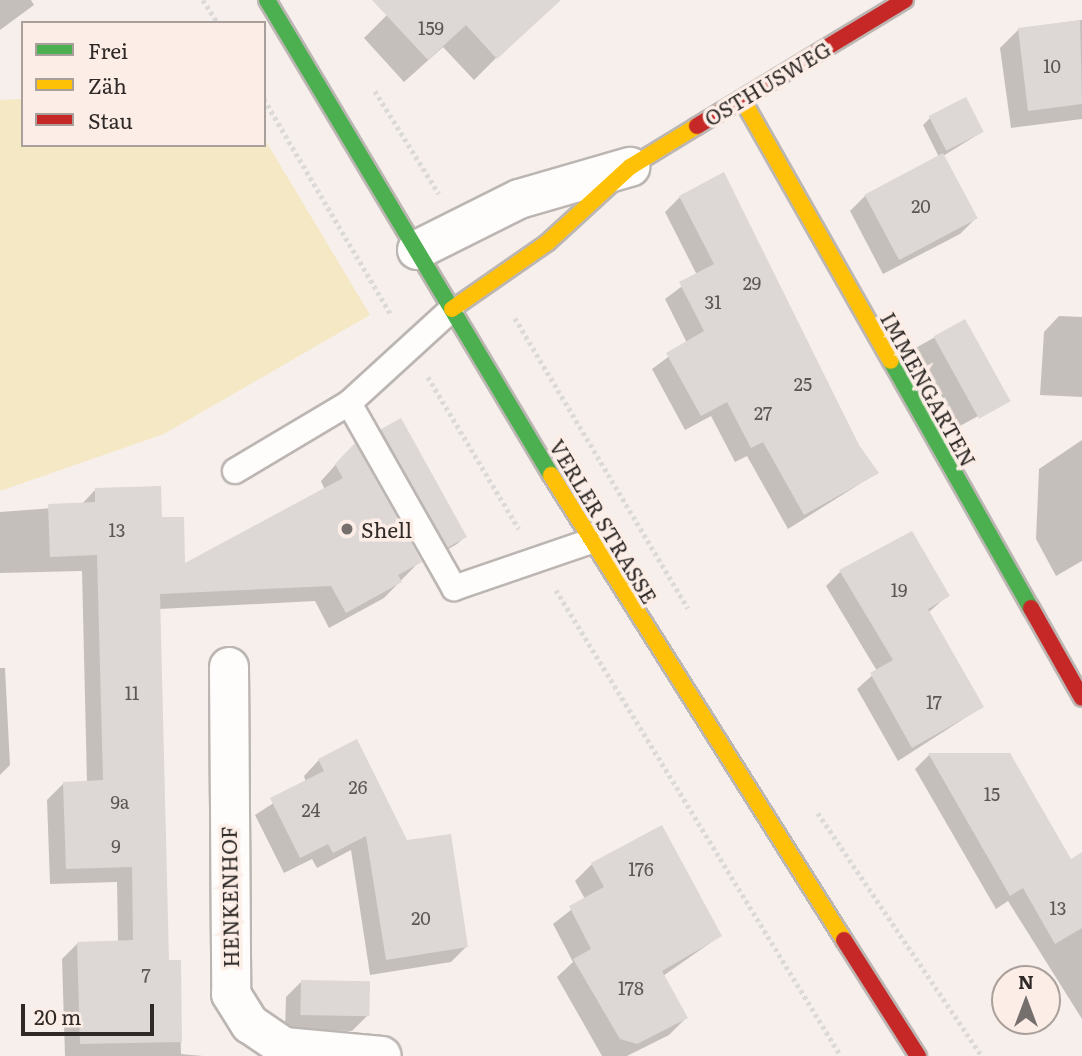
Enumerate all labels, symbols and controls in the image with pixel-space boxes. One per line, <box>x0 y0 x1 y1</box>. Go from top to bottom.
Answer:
house number: 159 <box>418 17 444 39</box>
legend <box>21 21 266 147</box>
text: Frei <box>88 34 128 65</box>
street label: OSTHUSWEG <box>699 35 835 131</box>
house number: 10 <box>1043 55 1061 77</box>
text: Zäh <box>88 69 127 100</box>
text: Stau <box>88 104 133 135</box>
house number: 20 <box>911 195 931 217</box>
house number: 29 <box>743 272 761 294</box>
house number: 31 <box>704 291 722 313</box>
street label: IMMENGARTEN <box>876 307 982 471</box>
house number: 25 <box>794 373 812 395</box>
house number: 27 <box>754 402 772 424</box>
street label: VERLER STRASSE <box>545 434 663 608</box>
place label: Shell <box>361 516 412 542</box>
house number: 13 <box>108 519 126 541</box>
marker: Shell <box>339 521 355 537</box>
house number: 19 <box>891 579 907 601</box>
house number: 11 <box>125 682 139 704</box>
house number: 17 <box>926 691 942 713</box>
house number: 26 <box>349 776 367 798</box>
house number: 15 <box>984 783 1000 805</box>
house number: 9a <box>110 791 130 813</box>
house number: 24 <box>301 799 321 821</box>
street label: HENKENHOF <box>215 826 243 968</box>
house number: 9 <box>111 835 121 857</box>
house number: 176 <box>628 858 654 880</box>
house number: 13 <box>1049 897 1067 919</box>
house number: 20 <box>411 907 431 929</box>
house number: 7 <box>141 964 151 986</box>
north arrow <box>991 965 1061 1035</box>
text: N <box>1018 967 1034 995</box>
house number: 178 <box>618 977 644 999</box>
scale bar <box>24 990 158 1034</box>
text: 20 m <box>34 1000 81 1031</box>

